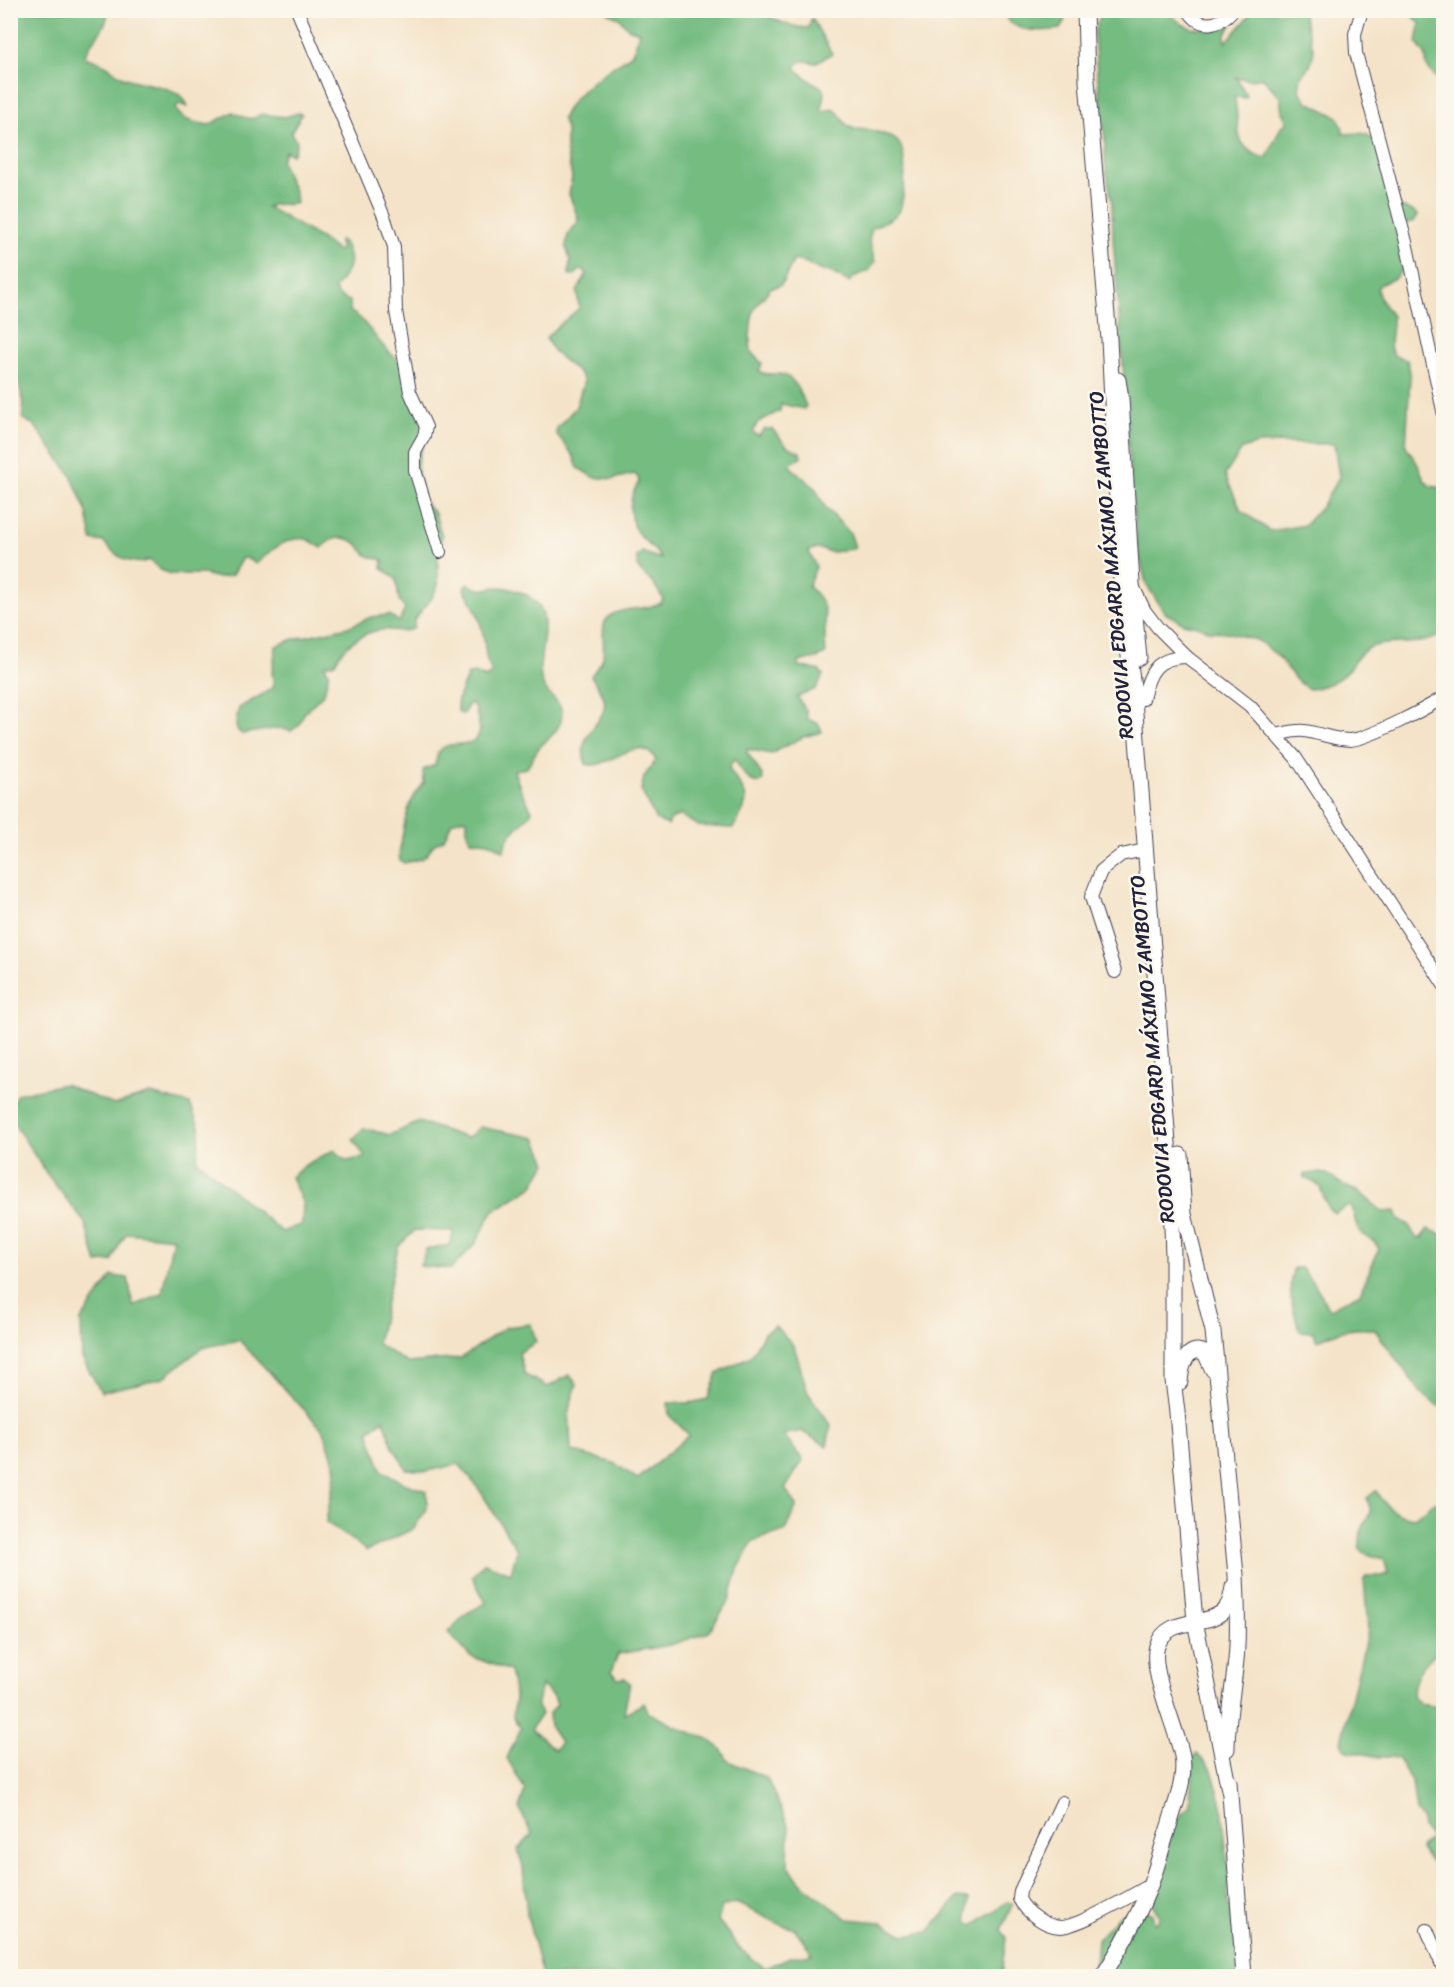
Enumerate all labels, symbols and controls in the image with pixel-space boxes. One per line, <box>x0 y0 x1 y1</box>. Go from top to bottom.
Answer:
street label: RODOVIA EDGARD MÁXIMO ZAMBOTTO <box>1079 389 1144 741</box>
street label: RODOVIA EDGARD MÁXIMO ZAMBOTTO <box>1120 873 1185 1225</box>

